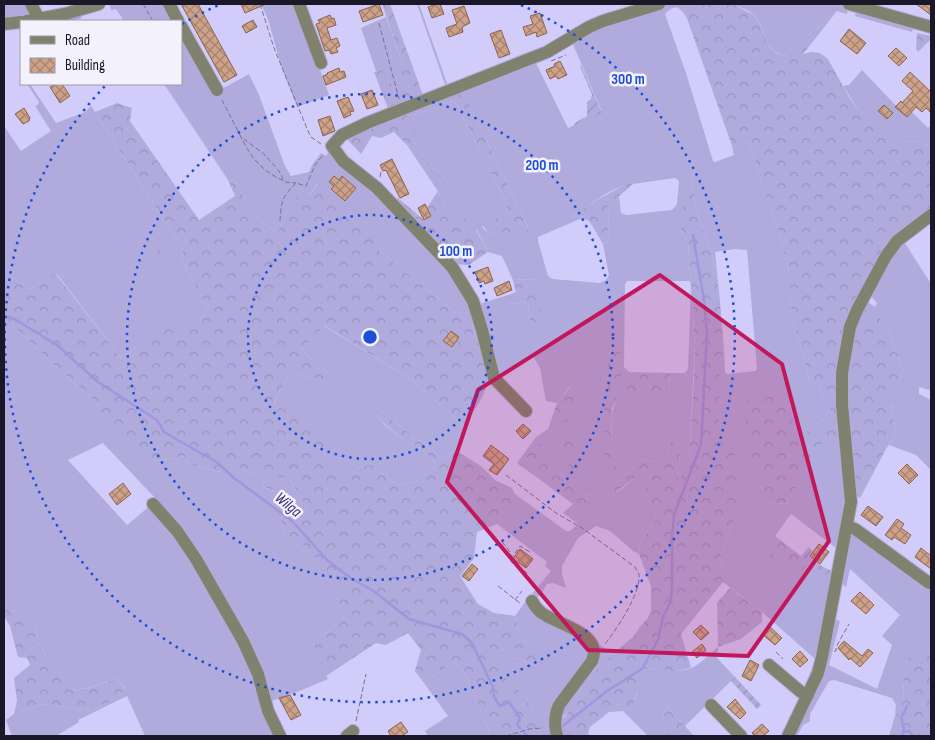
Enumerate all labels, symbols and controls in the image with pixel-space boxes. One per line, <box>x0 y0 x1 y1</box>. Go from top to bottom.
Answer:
legend <box>20 20 182 85</box>
text: Road <box>65 31 90 50</box>
text: Building <box>65 56 105 75</box>
text: 300 m <box>611 70 645 89</box>
text: 200 m <box>525 156 559 175</box>
text: 100 m <box>440 242 472 261</box>
centre of rings <box>361 328 379 346</box>
water label: Wilga <box>271 488 306 522</box>

